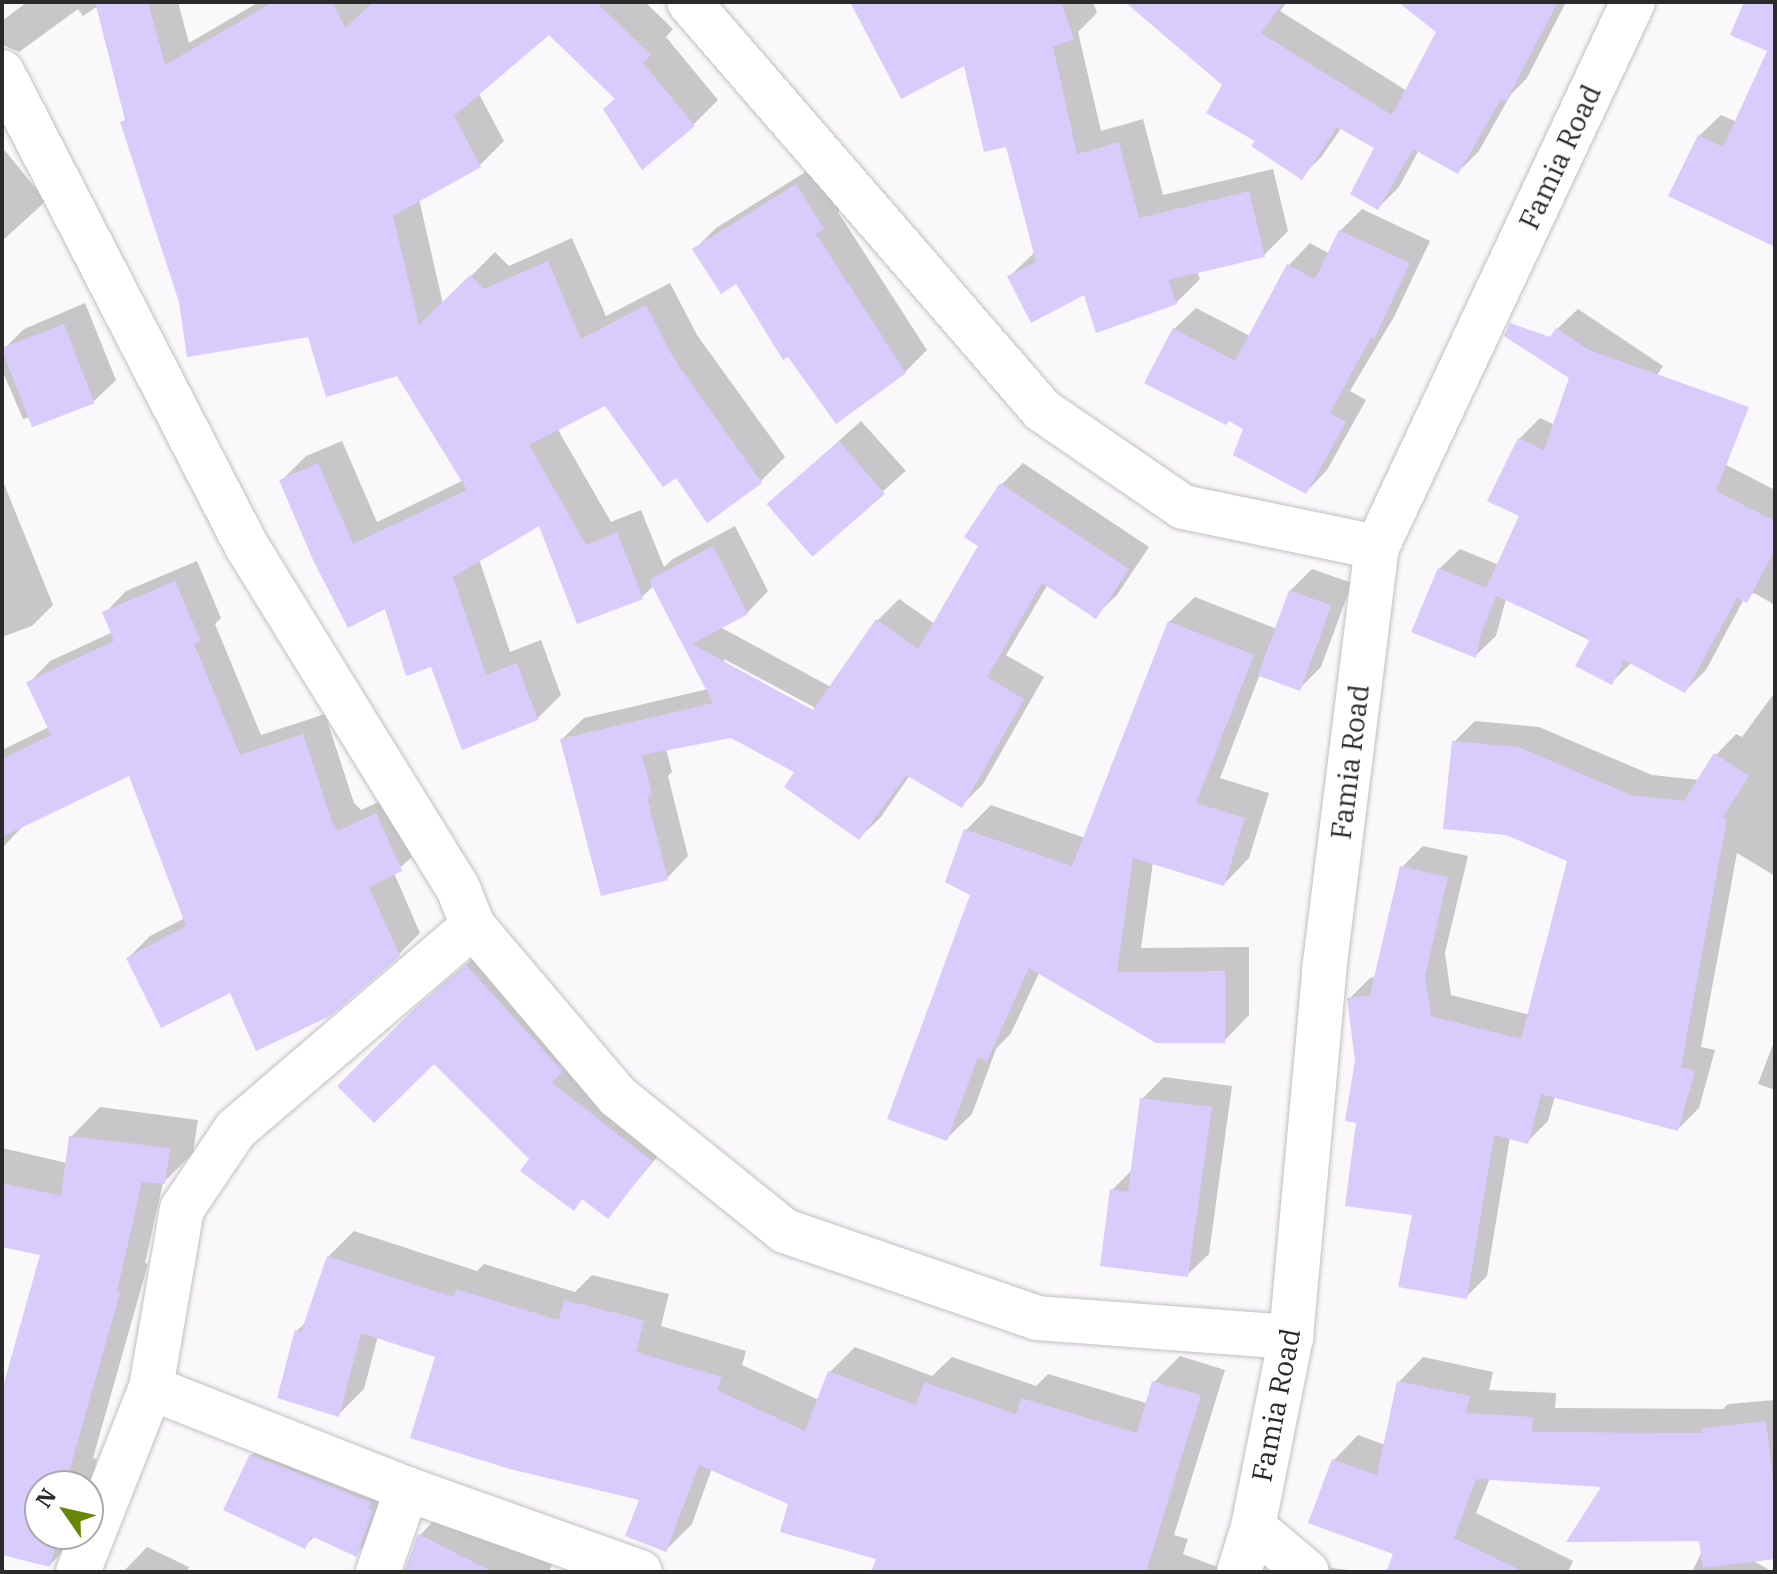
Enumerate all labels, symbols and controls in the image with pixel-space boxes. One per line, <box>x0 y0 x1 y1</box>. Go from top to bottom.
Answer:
street label: Famia Road <box>1512 79 1608 235</box>
street label: Famia Road <box>1324 683 1376 841</box>
street label: Famia Road <box>1245 1325 1307 1485</box>
north arrow <box>24 1470 104 1550</box>
text: N <box>28 1482 62 1513</box>

